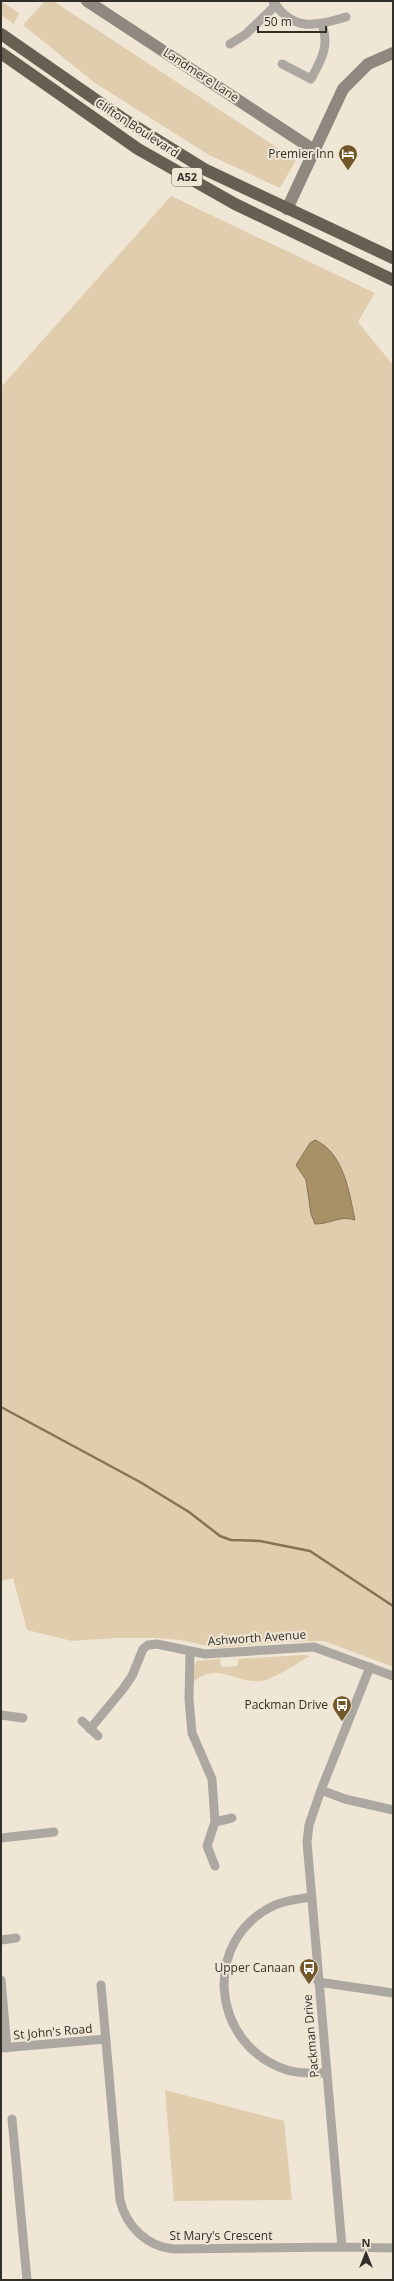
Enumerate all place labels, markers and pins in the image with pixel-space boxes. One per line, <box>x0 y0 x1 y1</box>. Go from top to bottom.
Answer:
hotel icon: Premier Inn <box>337 143 359 171</box>
place label: Premier Inn <box>268 145 334 162</box>
bus stop icon: Packman Drive <box>331 1694 353 1722</box>
place label: Packman Drive <box>244 1696 328 1713</box>
bus stop icon: Upper Canaan <box>298 1957 320 1985</box>
place label: Upper Canaan <box>215 1959 295 1976</box>

